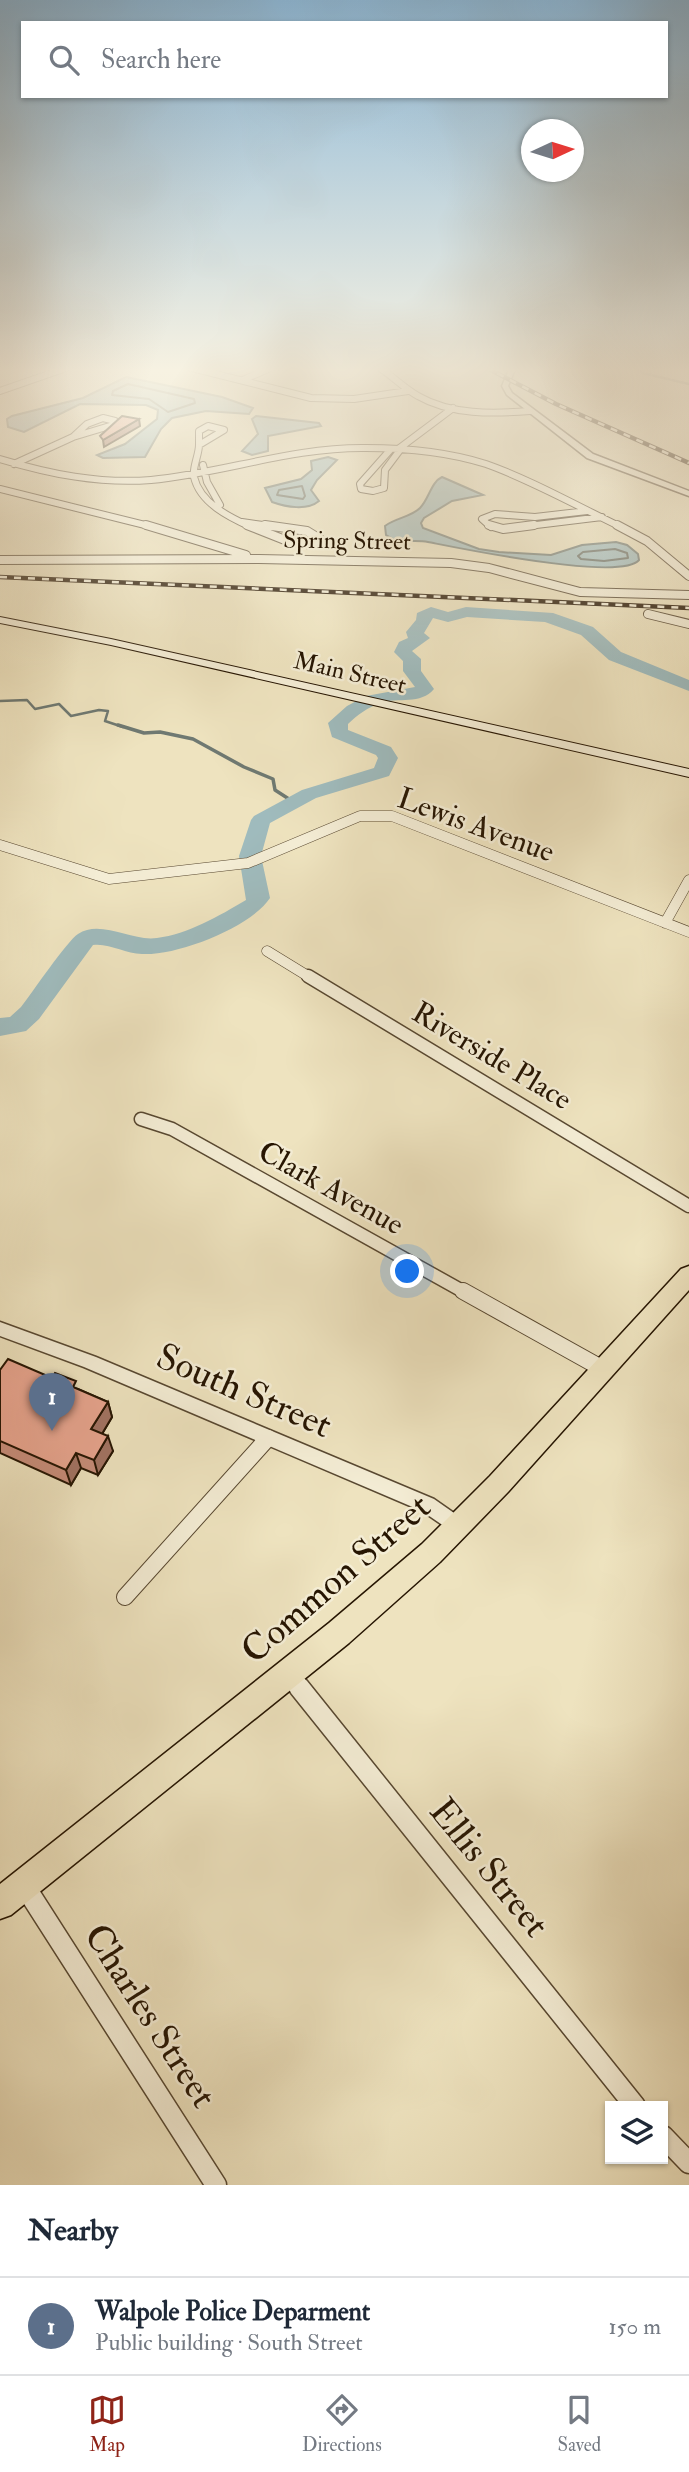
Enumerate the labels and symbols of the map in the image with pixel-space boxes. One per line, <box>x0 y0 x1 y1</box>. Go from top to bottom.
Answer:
north arrow <box>521 119 584 182</box>
street label: Spring Street <box>283 524 411 558</box>
street label: Main Street <box>291 645 410 701</box>
street label: Lewis Avenue <box>393 780 559 870</box>
street label: Riverside Place <box>405 994 579 1118</box>
street label: Clark Avenue <box>252 1133 410 1243</box>
your location <box>390 1254 424 1288</box>
street label: South Street <box>149 1333 339 1449</box>
pin: 1 <box>29 1373 75 1431</box>
street label: Common Street <box>232 1484 440 1674</box>
street label: Ellis Street <box>419 1789 559 1947</box>
street label: Charles Street <box>73 1915 227 2117</box>

